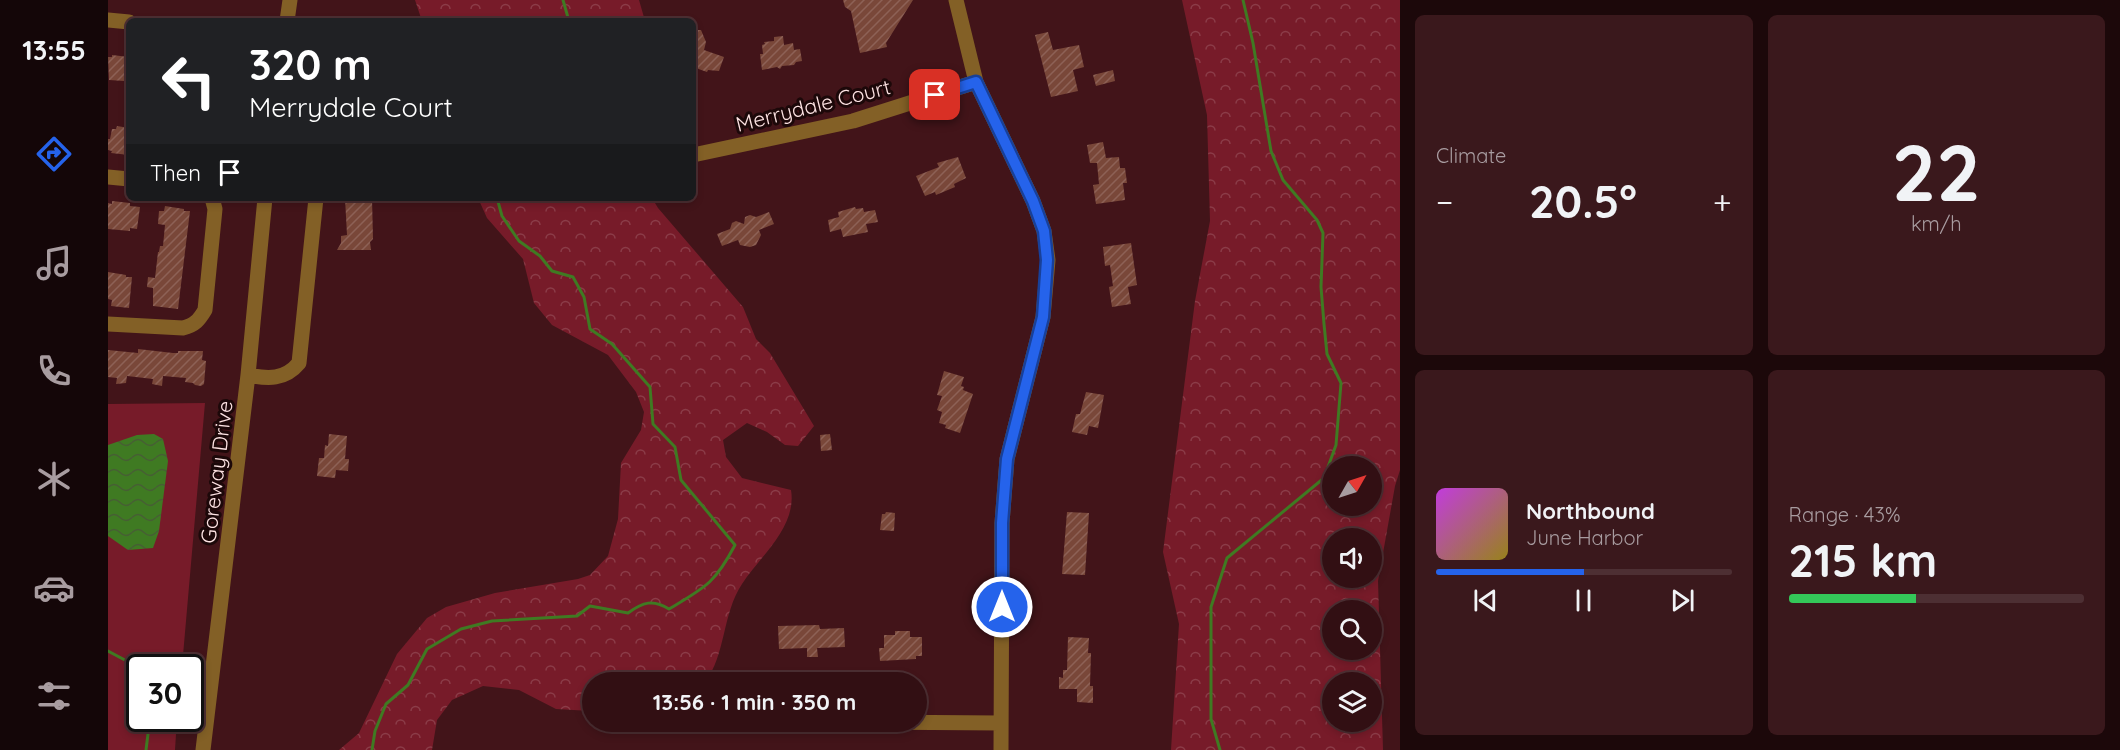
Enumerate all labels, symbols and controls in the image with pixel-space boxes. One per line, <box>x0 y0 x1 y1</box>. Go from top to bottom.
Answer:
text: 13:55 <box>22 33 86 67</box>
text: 320 m <box>249 38 372 91</box>
icon: left <box>150 42 228 120</box>
pin <box>909 69 960 120</box>
street label: Merrydale Court <box>733 73 893 137</box>
icon: arrive <box>918 78 951 111</box>
text: Merrydale Court <box>249 90 453 124</box>
text: 22 <box>1892 123 1981 221</box>
icon: directions <box>33 133 75 175</box>
text: Climate <box>1436 143 1506 168</box>
icon: arrive <box>213 156 246 189</box>
text: Then <box>150 159 201 187</box>
text: 20.5° <box>1529 173 1637 229</box>
text: − <box>1436 181 1453 222</box>
text: + <box>1713 181 1731 222</box>
text: km/h <box>1911 211 1962 236</box>
icon: music <box>33 242 75 284</box>
icon: phone <box>33 350 75 392</box>
street label: Goreway Drive <box>194 399 238 545</box>
north arrow <box>1322 456 1382 516</box>
map controls <box>1322 456 1382 732</box>
icon: climate <box>33 458 75 500</box>
text: Northbound <box>1526 497 1655 525</box>
text: Range · 43% <box>1789 502 1900 527</box>
text: June Harbor <box>1526 525 1643 550</box>
button: sound <box>1322 528 1382 588</box>
text: 215 km <box>1789 532 1937 588</box>
icon: car <box>33 567 75 609</box>
position arrow <box>970 575 1034 639</box>
icon: previous <box>1469 584 1502 617</box>
icon: pause <box>1567 584 1600 617</box>
icon: next <box>1666 584 1699 617</box>
button: search <box>1322 600 1382 660</box>
speed limit sign: 30 <box>126 654 204 732</box>
button: layers <box>1322 672 1382 732</box>
icon: filters <box>33 675 75 717</box>
text: 13:56 · 1 min · 350 m <box>653 688 856 716</box>

